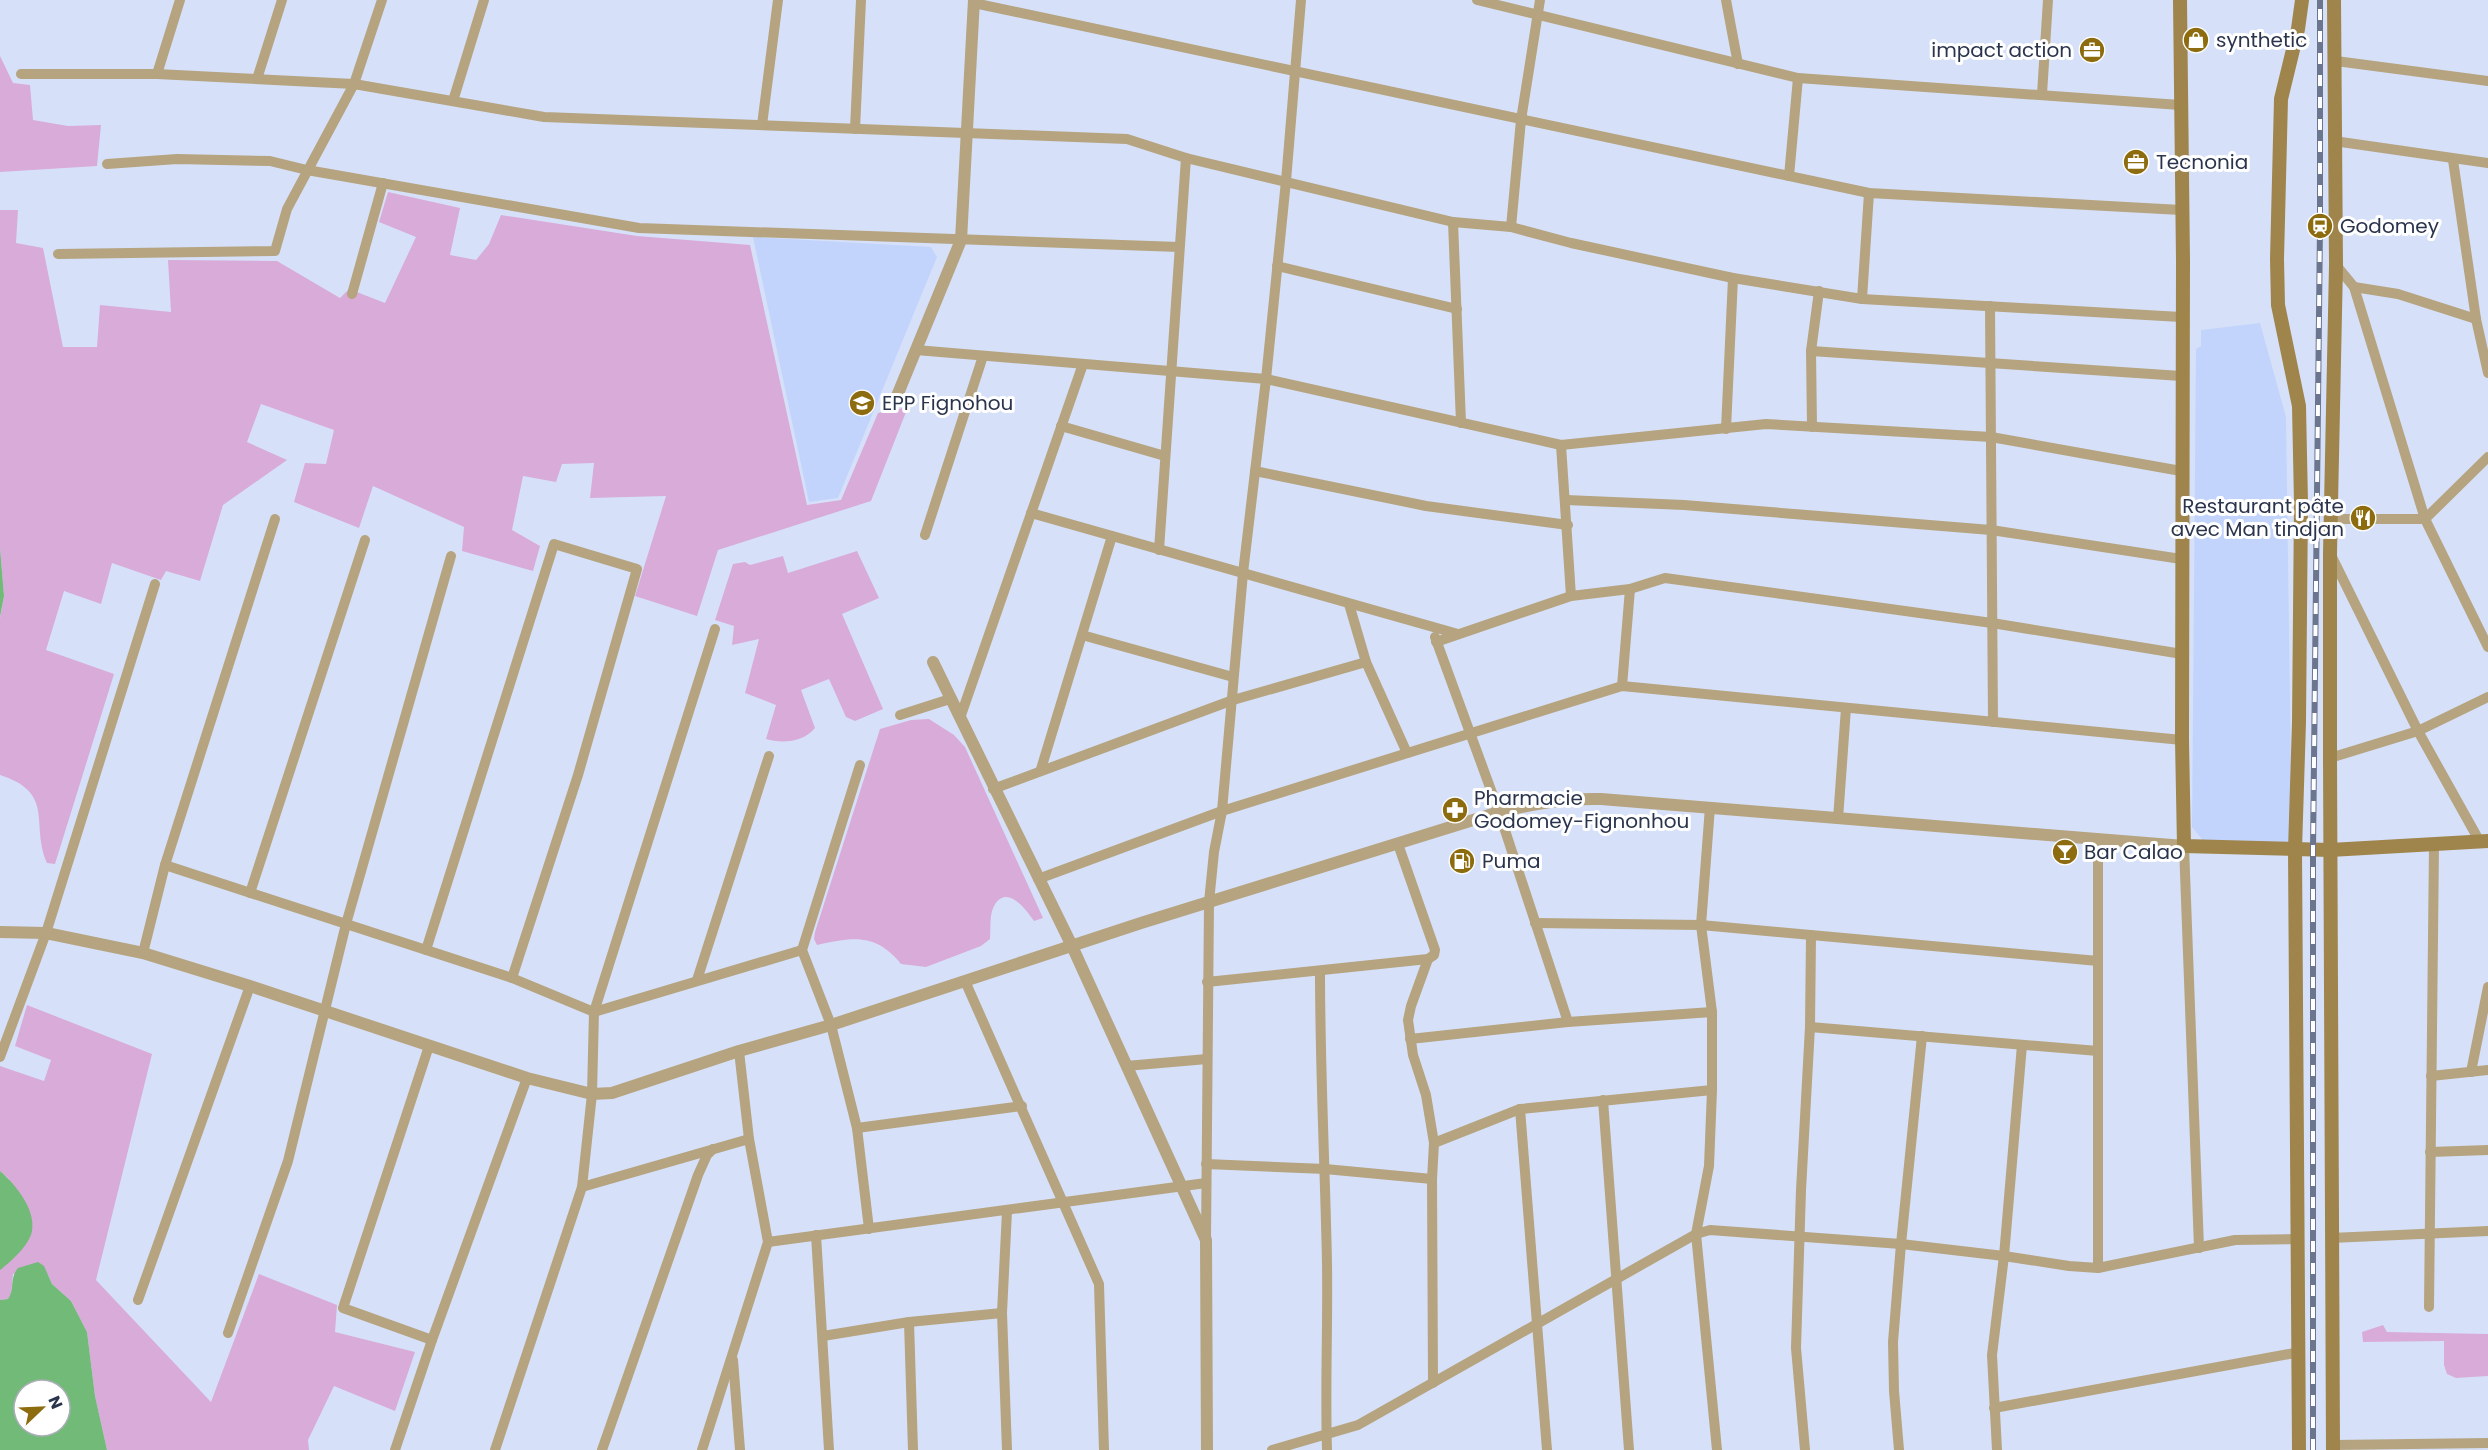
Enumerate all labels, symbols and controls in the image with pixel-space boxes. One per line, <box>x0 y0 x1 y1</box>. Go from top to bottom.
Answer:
shop icon: synthetic <box>2181 25 2211 55</box>
place label: synthetic <box>2216 26 2307 54</box>
office icon: impact action <box>2077 35 2107 65</box>
place label: impact action <box>1931 36 2072 64</box>
office icon: Tecnonia <box>2121 147 2151 177</box>
place label: Tecnonia <box>2156 148 2248 176</box>
station icon: Godomey <box>2305 211 2335 241</box>
place label: Godomey <box>2340 212 2439 240</box>
school or university icon: EPP Fignohou <box>847 388 877 418</box>
place label: EPP Fignohou <box>882 389 1013 417</box>
place label: Restaurant pâte avec Man tindjan <box>2171 492 2344 543</box>
restaurant icon: Restaurant pâte avec Man tindjan <box>2348 503 2378 533</box>
place label: Pharmacie Godomey-Fignonhou <box>1474 784 1689 835</box>
pharmacy icon: Pharmacie Godomey-Fignonhou <box>1440 795 1470 825</box>
bar icon: Bar Calao <box>2050 837 2080 867</box>
place label: Bar Calao <box>2084 838 2183 866</box>
fuel station icon: Puma <box>1447 846 1477 876</box>
place label: Puma <box>1482 847 1541 875</box>
north arrow <box>12 1378 72 1438</box>
text: N <box>42 1392 68 1412</box>

